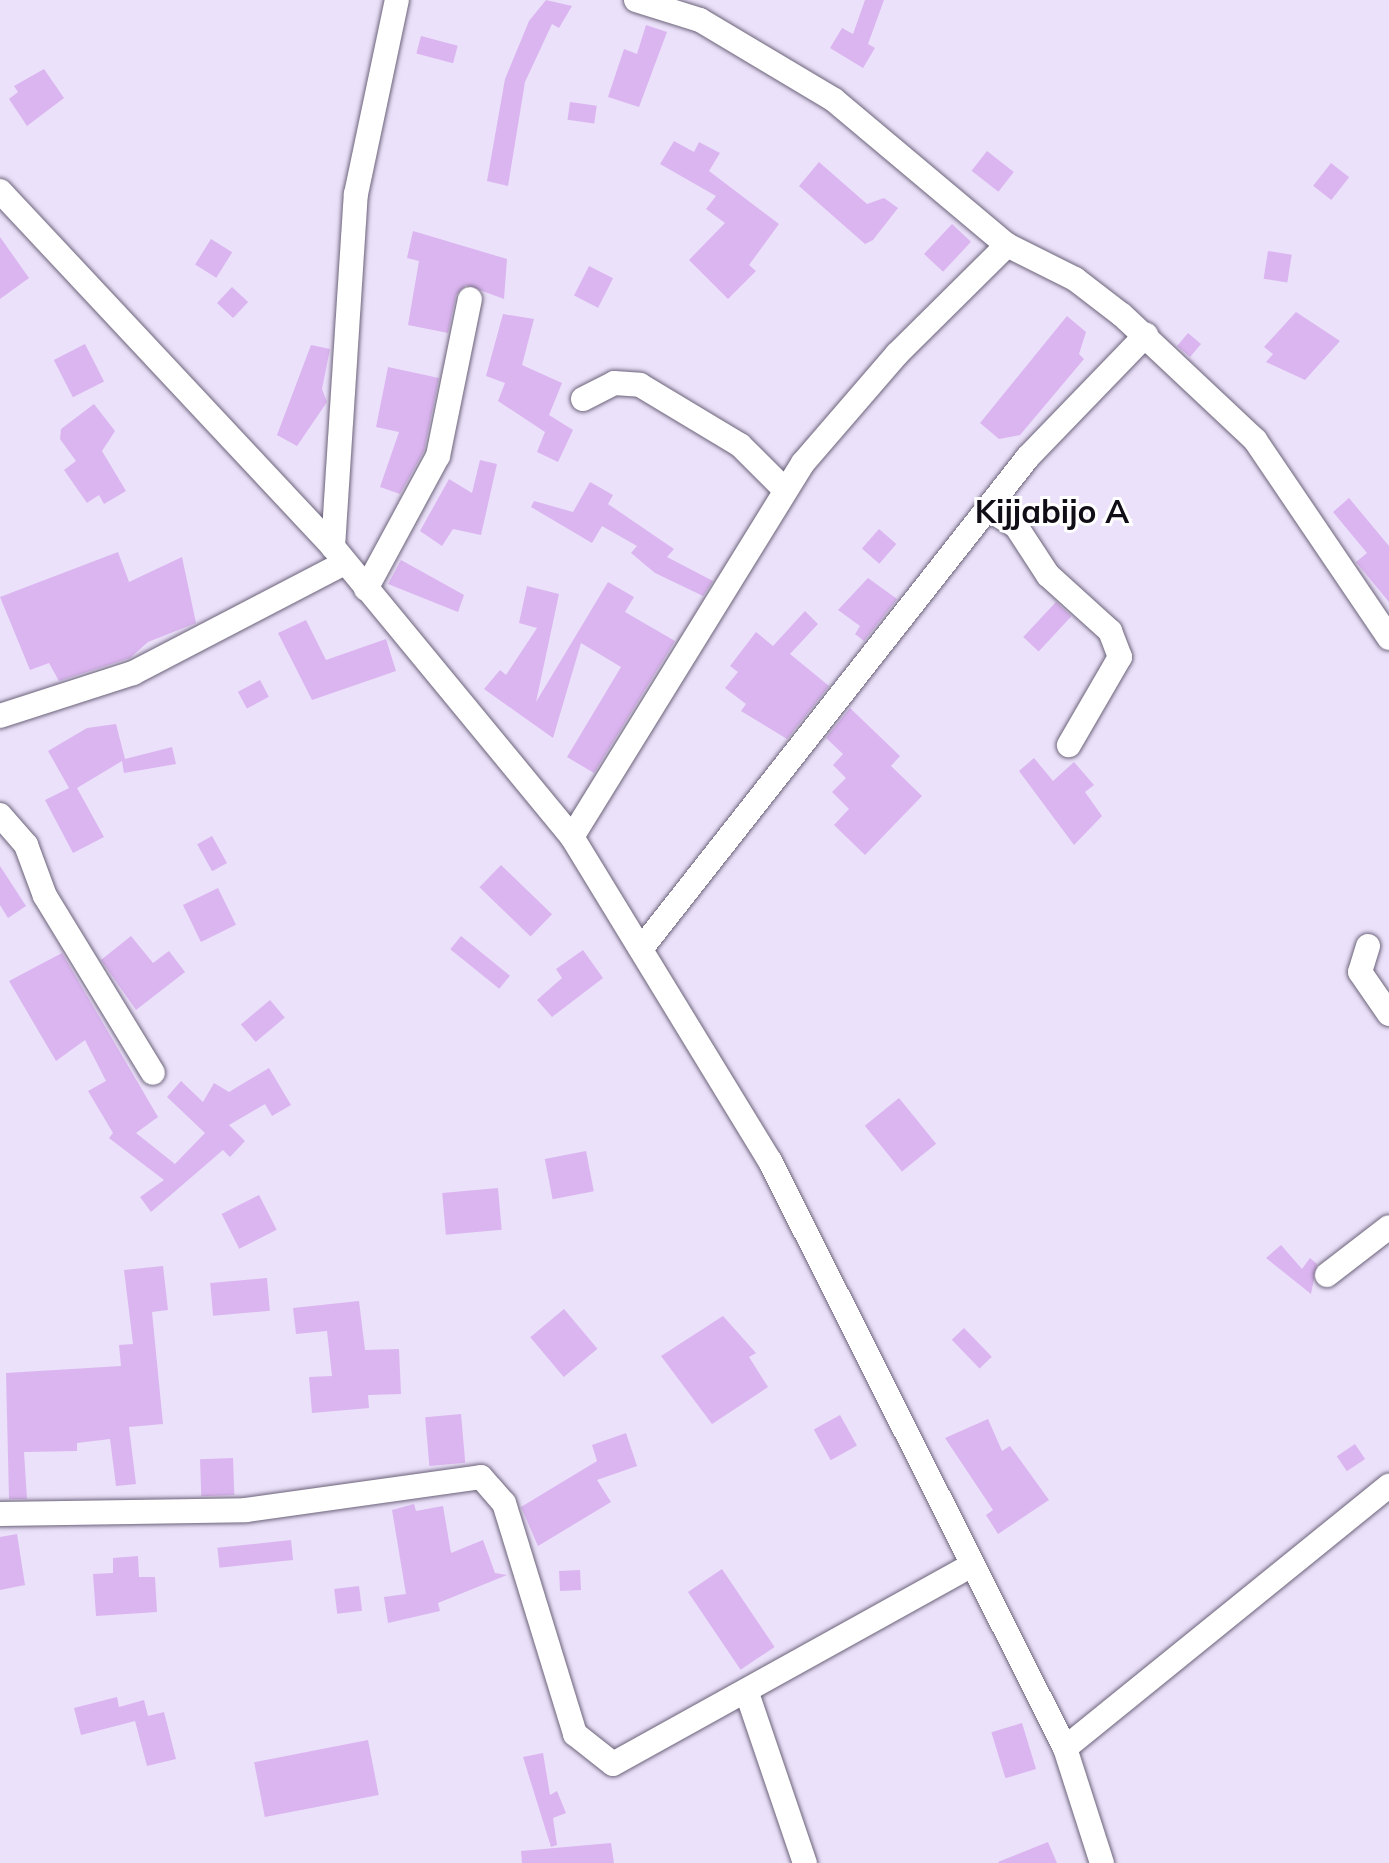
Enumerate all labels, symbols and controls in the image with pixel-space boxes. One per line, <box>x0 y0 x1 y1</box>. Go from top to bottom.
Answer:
district label: Kijjabijo A <box>975 492 1129 530</box>

